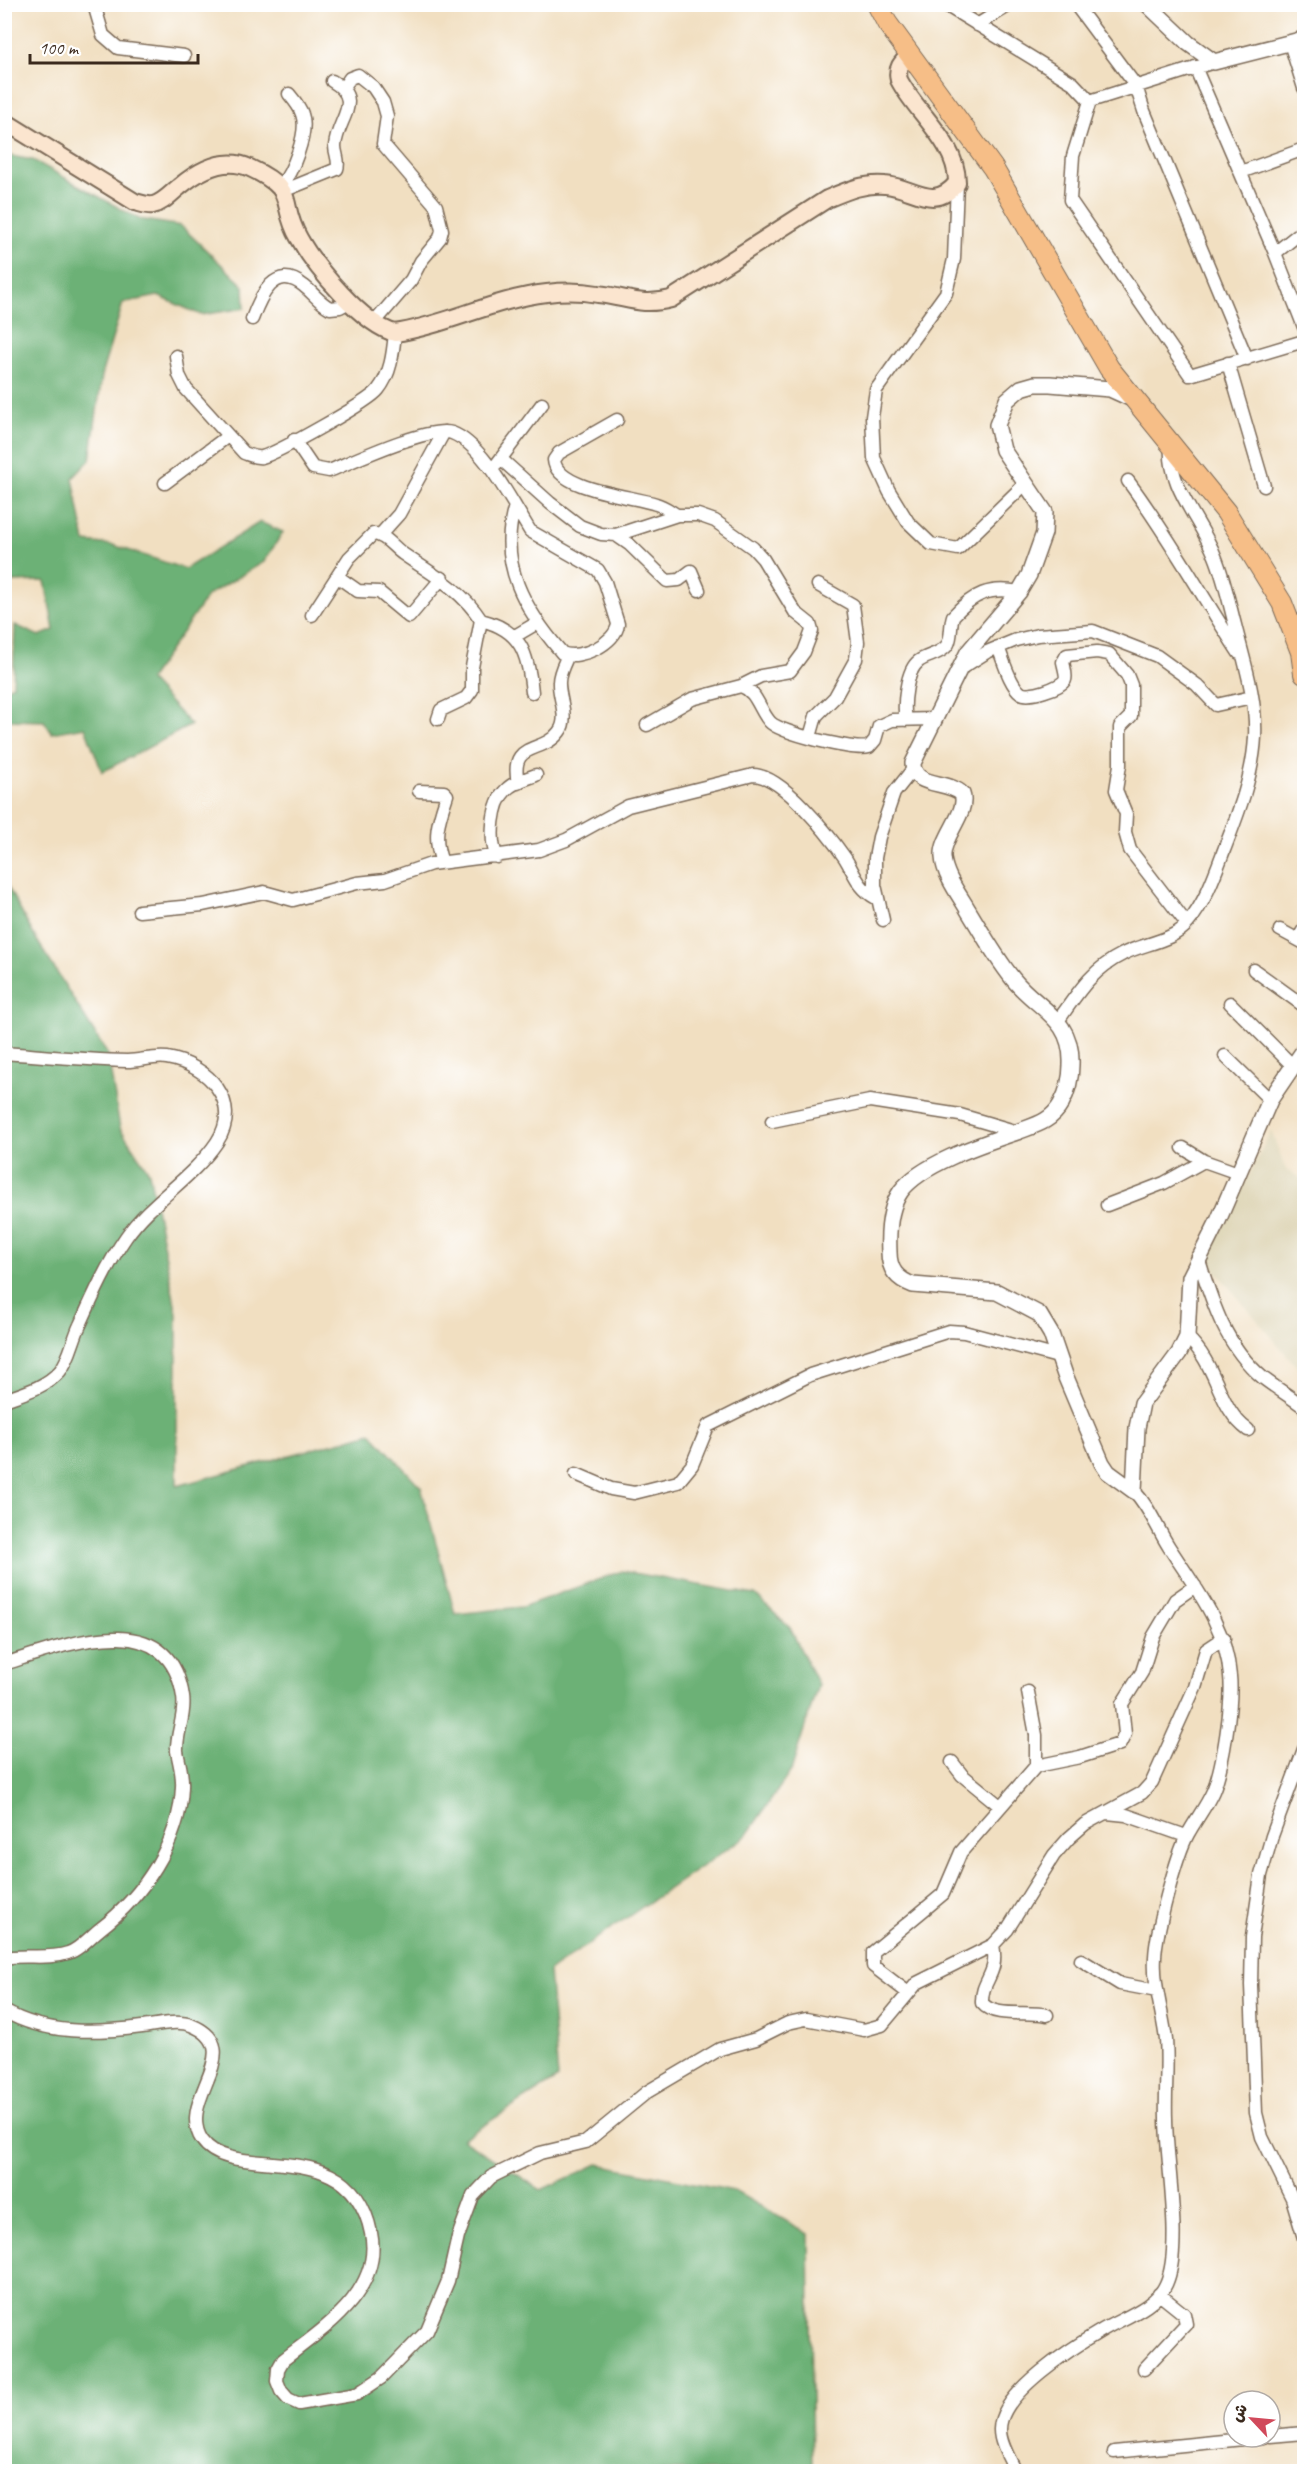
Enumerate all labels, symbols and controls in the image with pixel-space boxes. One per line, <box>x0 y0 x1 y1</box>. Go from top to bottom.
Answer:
scale bar <box>30 27 198 65</box>
text: 100 m <box>39 37 80 59</box>
north arrow <box>1222 2389 1282 2449</box>
text: ش <box>1227 2401 1252 2425</box>

